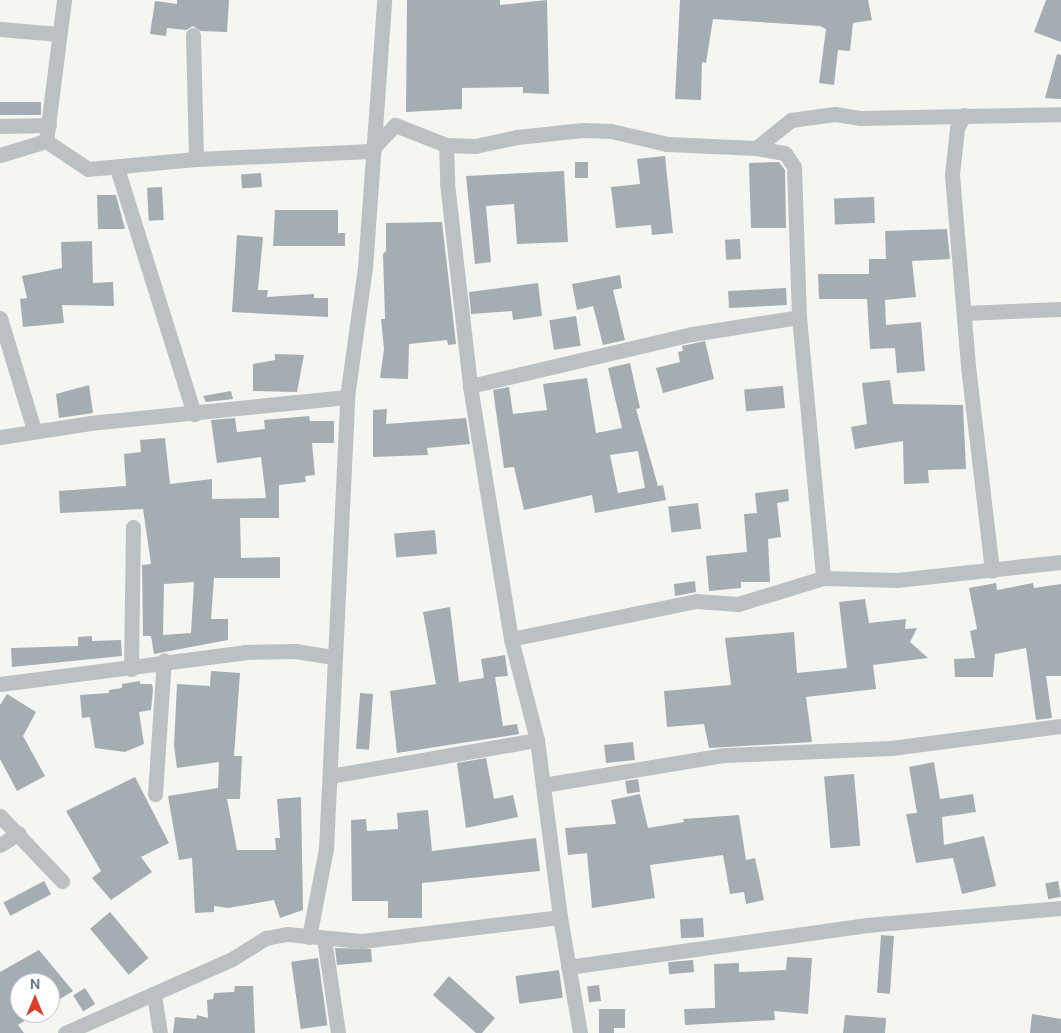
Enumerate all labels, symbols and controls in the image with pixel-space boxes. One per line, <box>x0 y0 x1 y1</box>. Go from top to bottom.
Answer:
north arrow <box>10 973 60 1023</box>
text: N <box>30 975 40 993</box>

